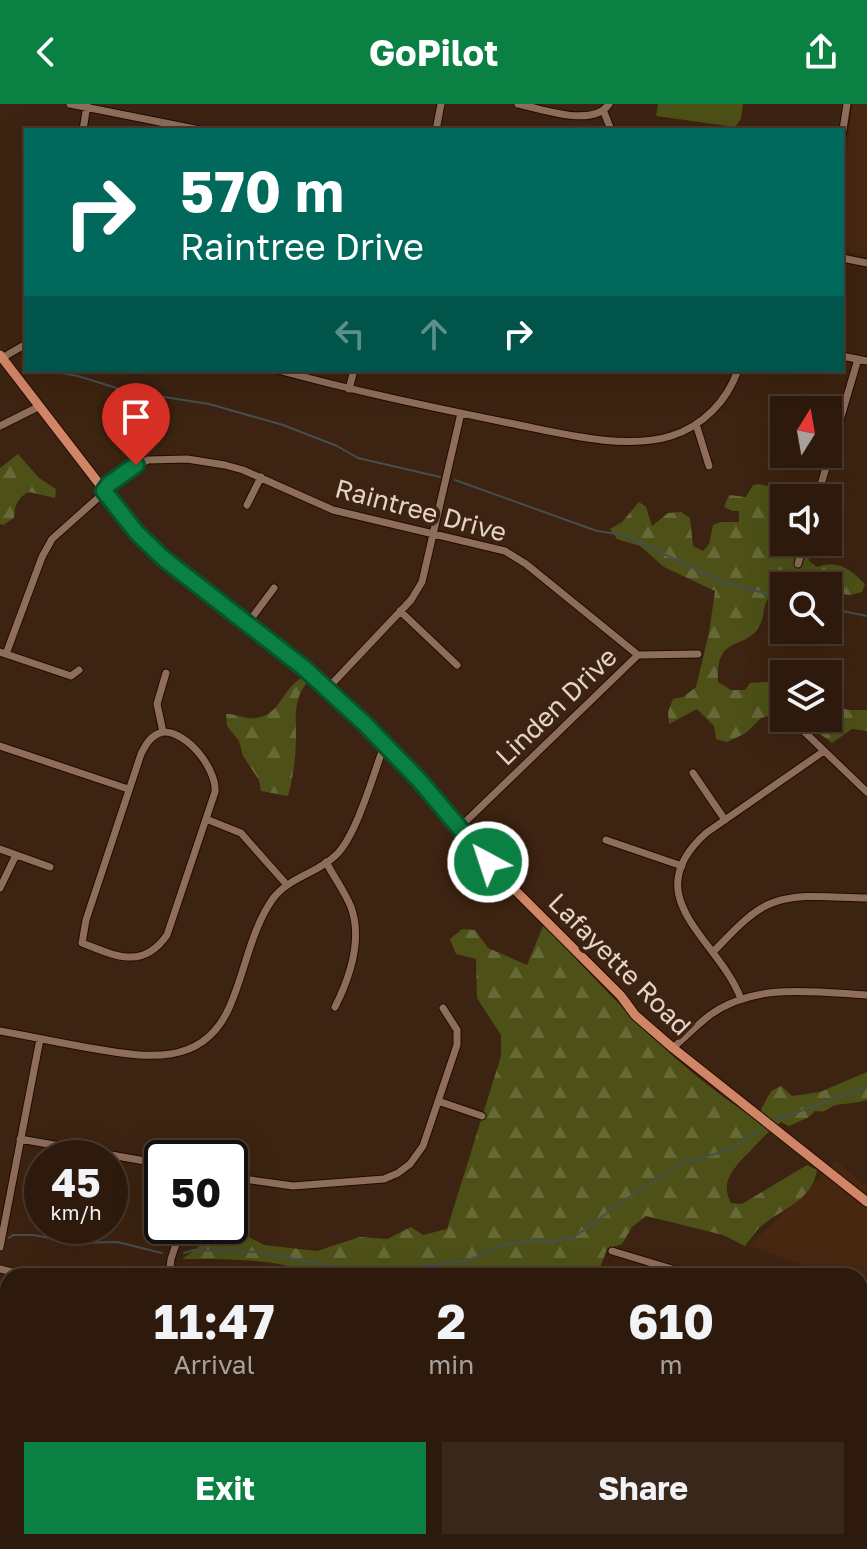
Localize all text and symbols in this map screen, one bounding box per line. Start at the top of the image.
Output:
icon: back [24,30,68,74]
icon: share [799,30,843,74]
text: GoPilot [369,31,498,74]
text: 570 m [180,157,344,224]
icon: right [48,160,152,264]
text: Raintree Drive [180,225,424,268]
icon: left [328,312,372,356]
icon: ahead [412,312,456,356]
icon: right [496,312,540,356]
pin [102,383,170,465]
icon: arrive [114,395,158,439]
north arrow [770,396,842,468]
map controls [770,396,842,732]
street label: Raintree Drive [332,472,510,548]
button: sound [770,484,842,556]
button: search [770,572,842,644]
street label: Linden Drive [489,641,623,771]
button: layers [770,660,842,732]
position arrow [446,820,530,904]
street label: Lafayette Road [543,887,697,1041]
speed limit sign: 50 [144,1140,248,1244]
text: 45 [51,1158,101,1206]
text: km/h [51,1200,101,1224]
text: 11:47 [154,1292,275,1350]
text: 2 [437,1292,466,1350]
text: 610 [628,1292,714,1350]
text: Arrival [173,1349,255,1380]
text: min [428,1349,474,1380]
text: m [660,1349,683,1380]
button: Exit [24,1442,426,1534]
button: Share [442,1442,844,1534]

